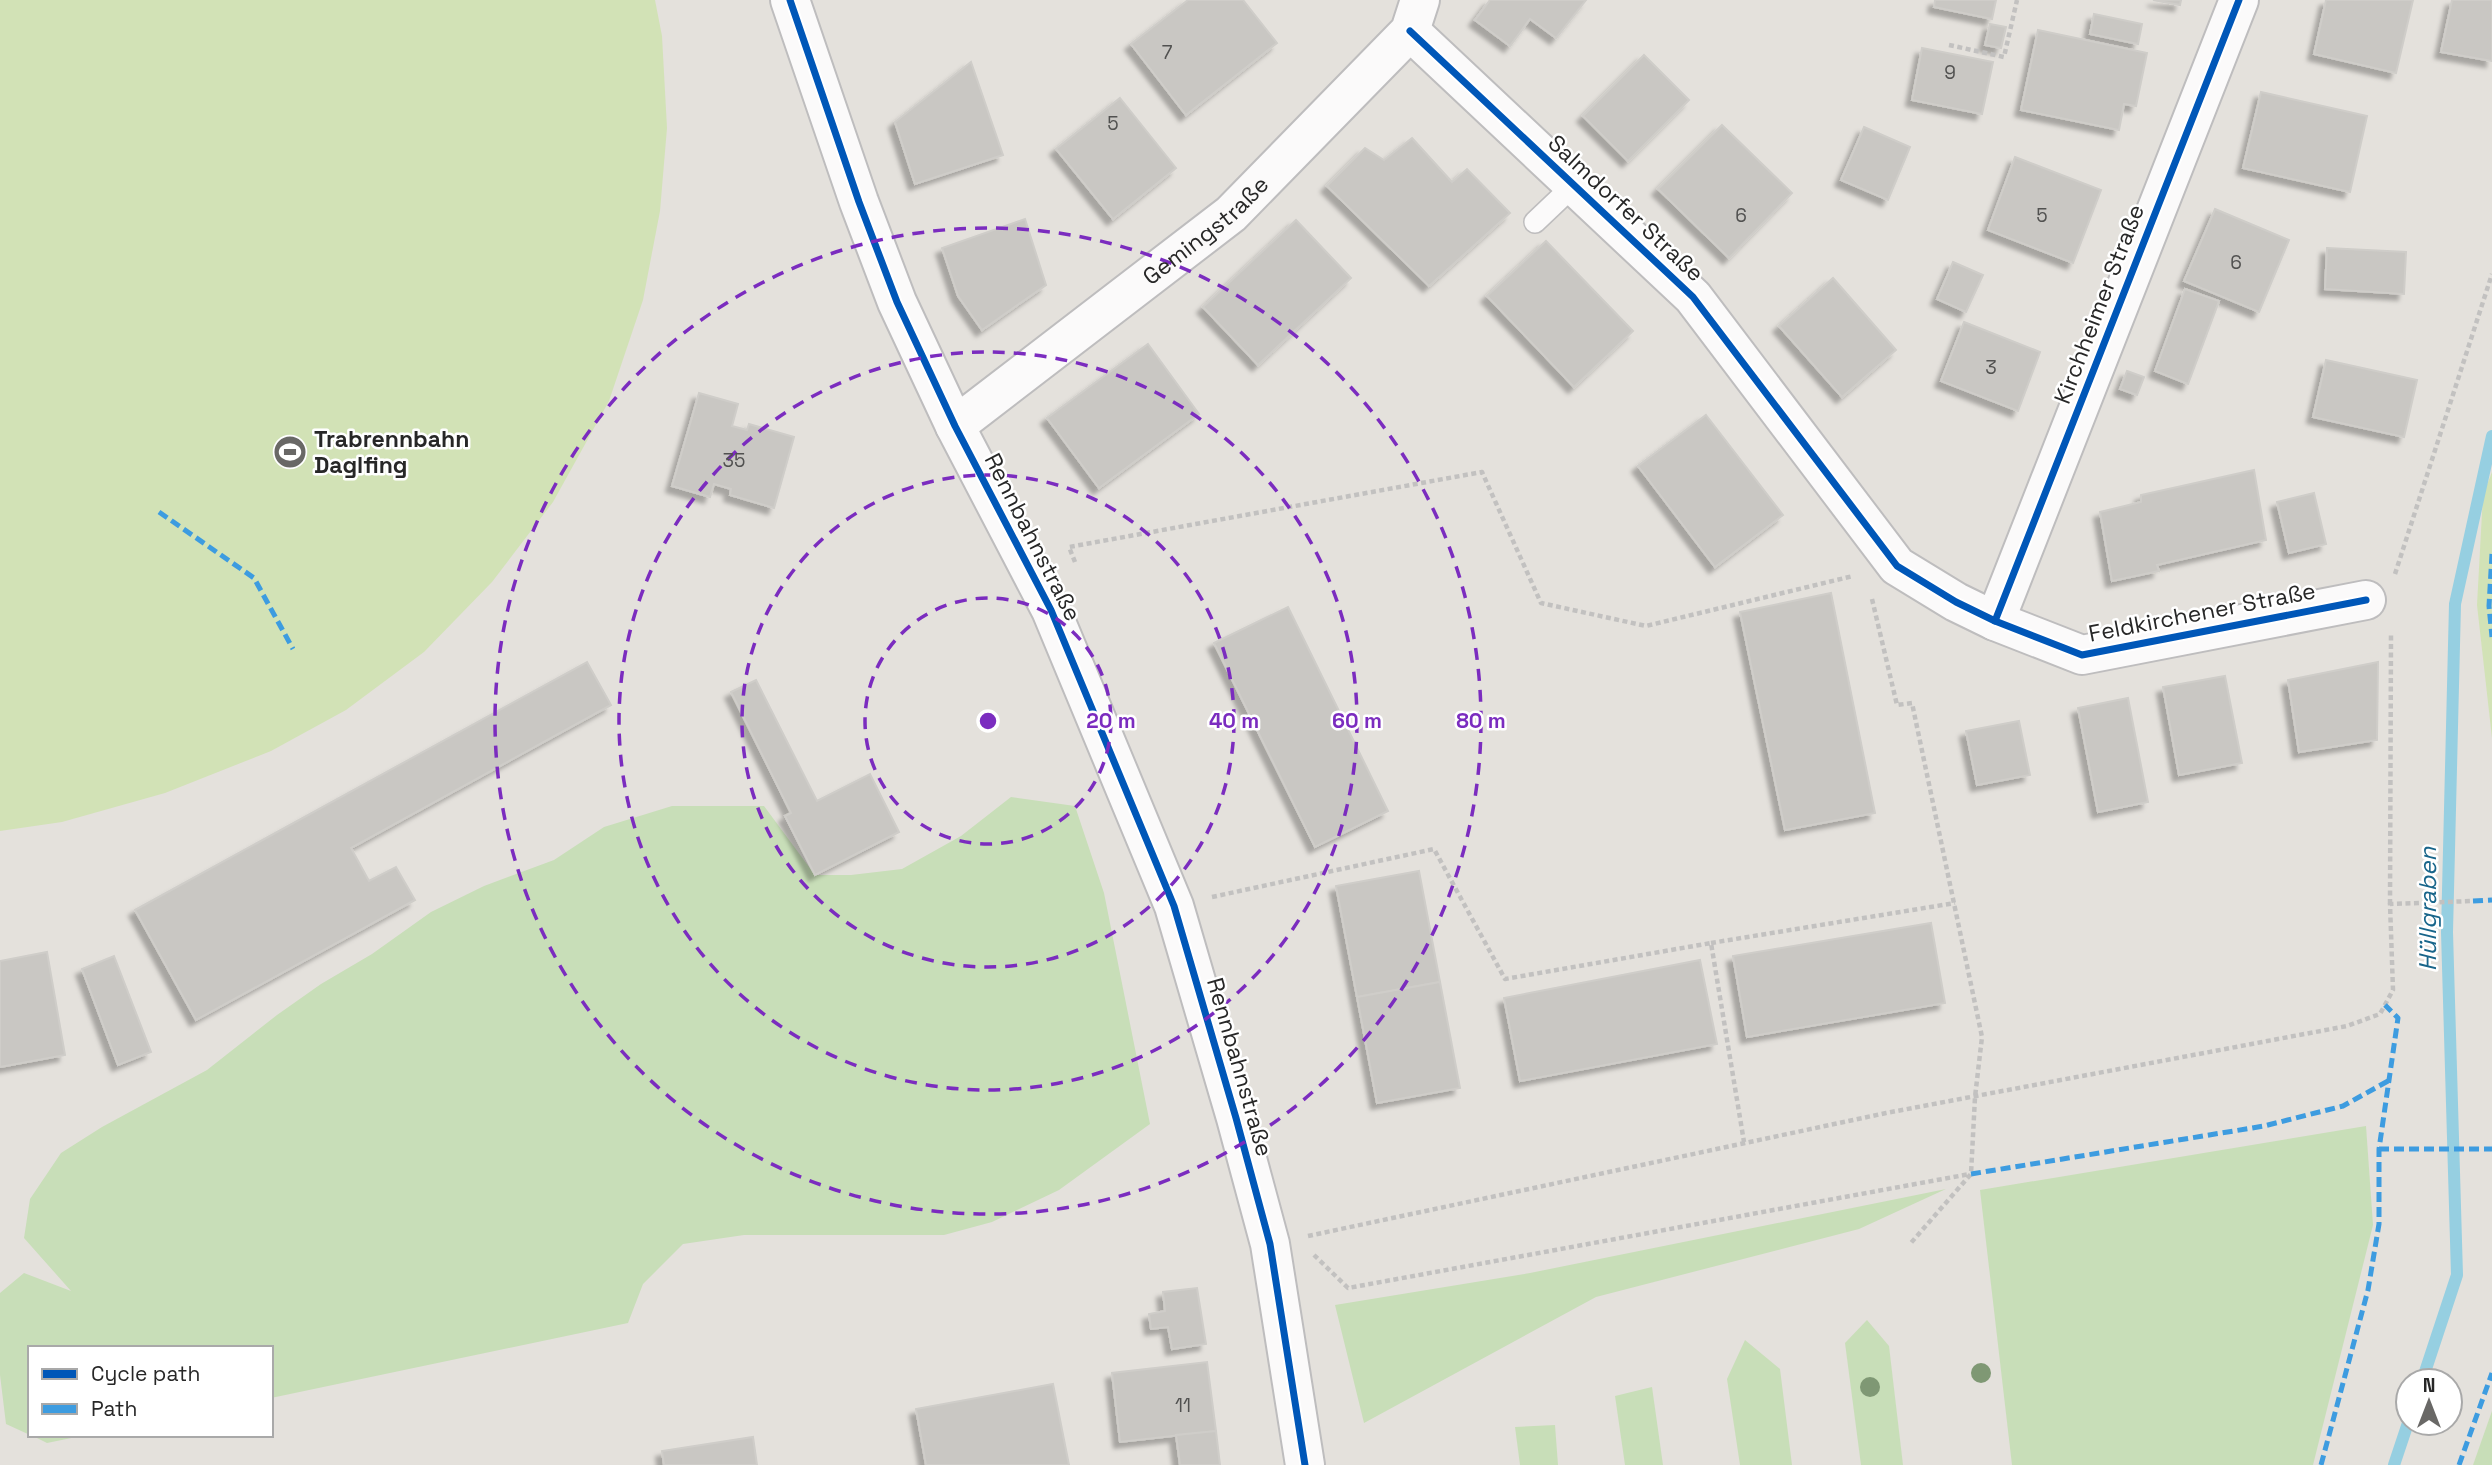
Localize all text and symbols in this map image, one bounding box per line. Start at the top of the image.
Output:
house number: 7 [1162,40,1173,65]
house number: 9 [1944,60,1956,85]
house number: 5 [1107,111,1119,136]
street label: Salmdorfer Straße [1542,128,1710,288]
street label: Gemingstraße [1137,170,1275,291]
street label: Kirchheimer Straße [2047,200,2151,408]
house number: 6 [1735,203,1747,228]
house number: 5 [2036,203,2048,228]
house number: 6 [2230,250,2242,275]
house number: 3 [1985,355,1997,380]
place label: Trabrennbahn Daglfing [314,424,469,480]
sports icon: Trabrennbahn Daglfing [271,433,309,471]
house number: 35 [723,448,745,473]
street label: Rennbahnstraße [978,448,1088,626]
street label: Feldkirchener Straße [2086,575,2318,649]
text: 20 m [1086,707,1136,734]
text: 40 m [1209,707,1259,734]
text: 60 m [1332,707,1382,734]
text: 80 m [1456,707,1506,734]
centre of rings [976,709,1000,733]
water label: Hüllgraben [2412,846,2443,971]
street label: Rennbahnstraße [1200,974,1280,1160]
legend [28,1346,273,1437]
text: Cycle path [91,1360,200,1387]
north arrow [2394,1367,2464,1437]
text: N [2423,1373,2435,1398]
house number: 11 [1175,1393,1191,1418]
text: Path [91,1395,137,1422]

